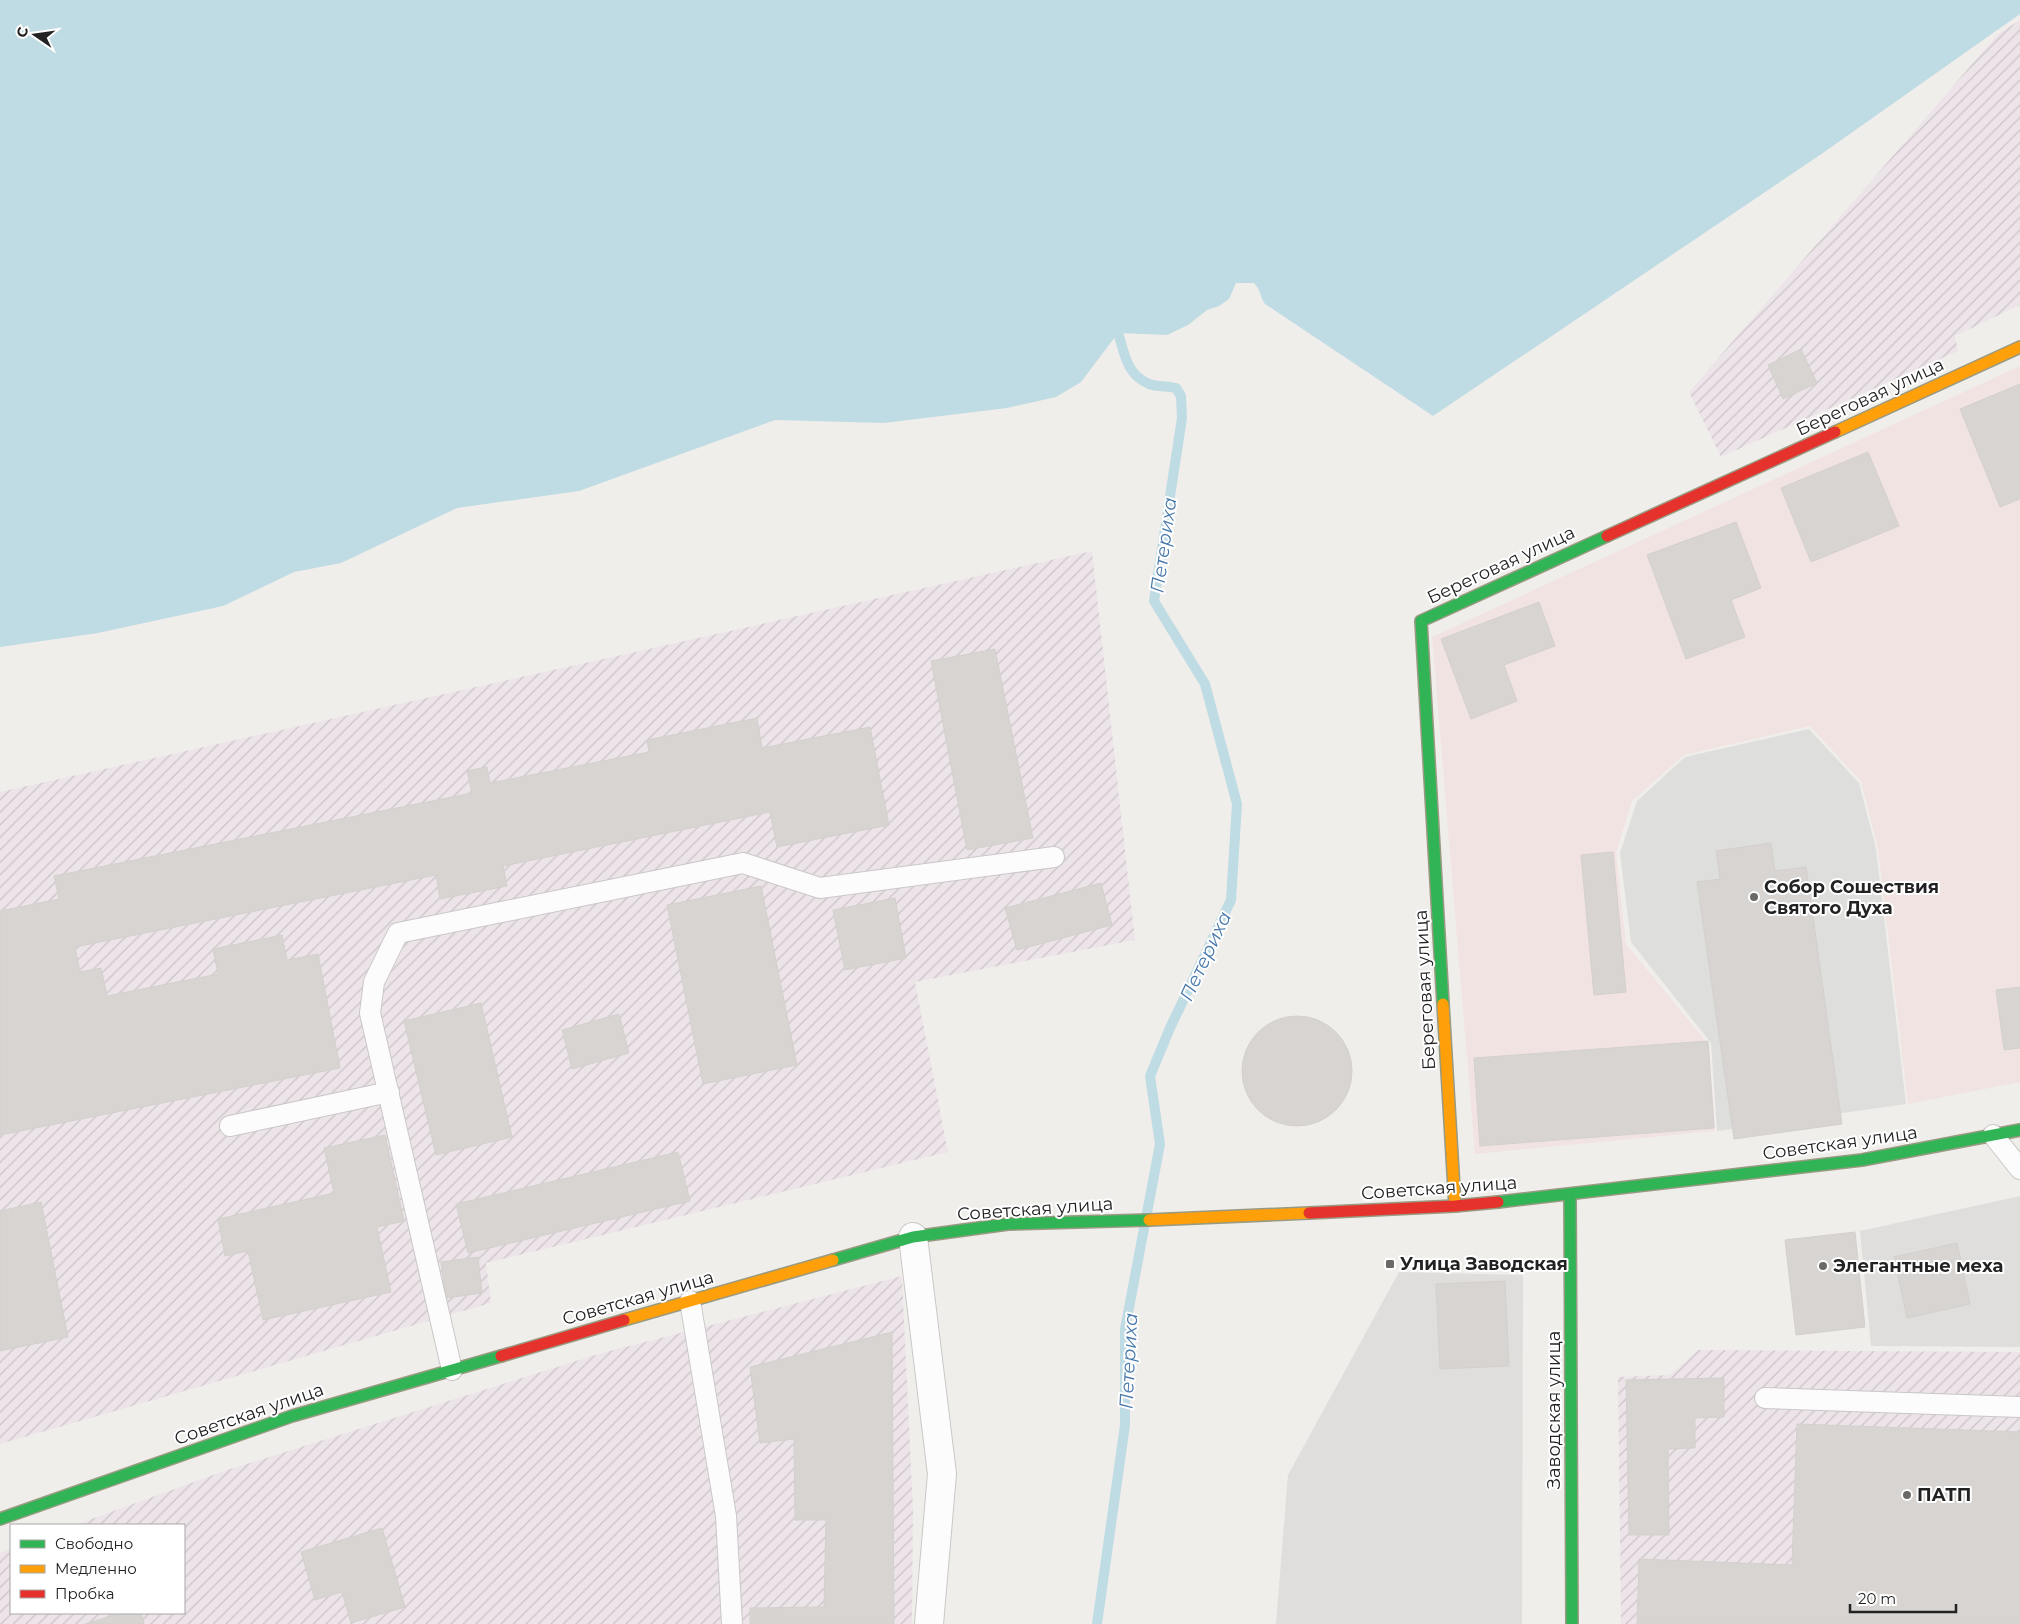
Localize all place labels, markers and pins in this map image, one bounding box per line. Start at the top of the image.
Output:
place label: Собор Сошествия Святого Духа [1764,876,1939,919]
marker: Собор Сошествия Святого Духа [1748,891,1760,903]
place label: Улица Заводская [1400,1253,1568,1275]
place label: Элегантные меха [1833,1255,2003,1277]
marker: Улица Заводская [1384,1258,1396,1270]
marker: Элегантные меха [1817,1260,1829,1272]
place label: ПАТП [1917,1484,1971,1506]
marker: ПАТП [1901,1489,1913,1501]

